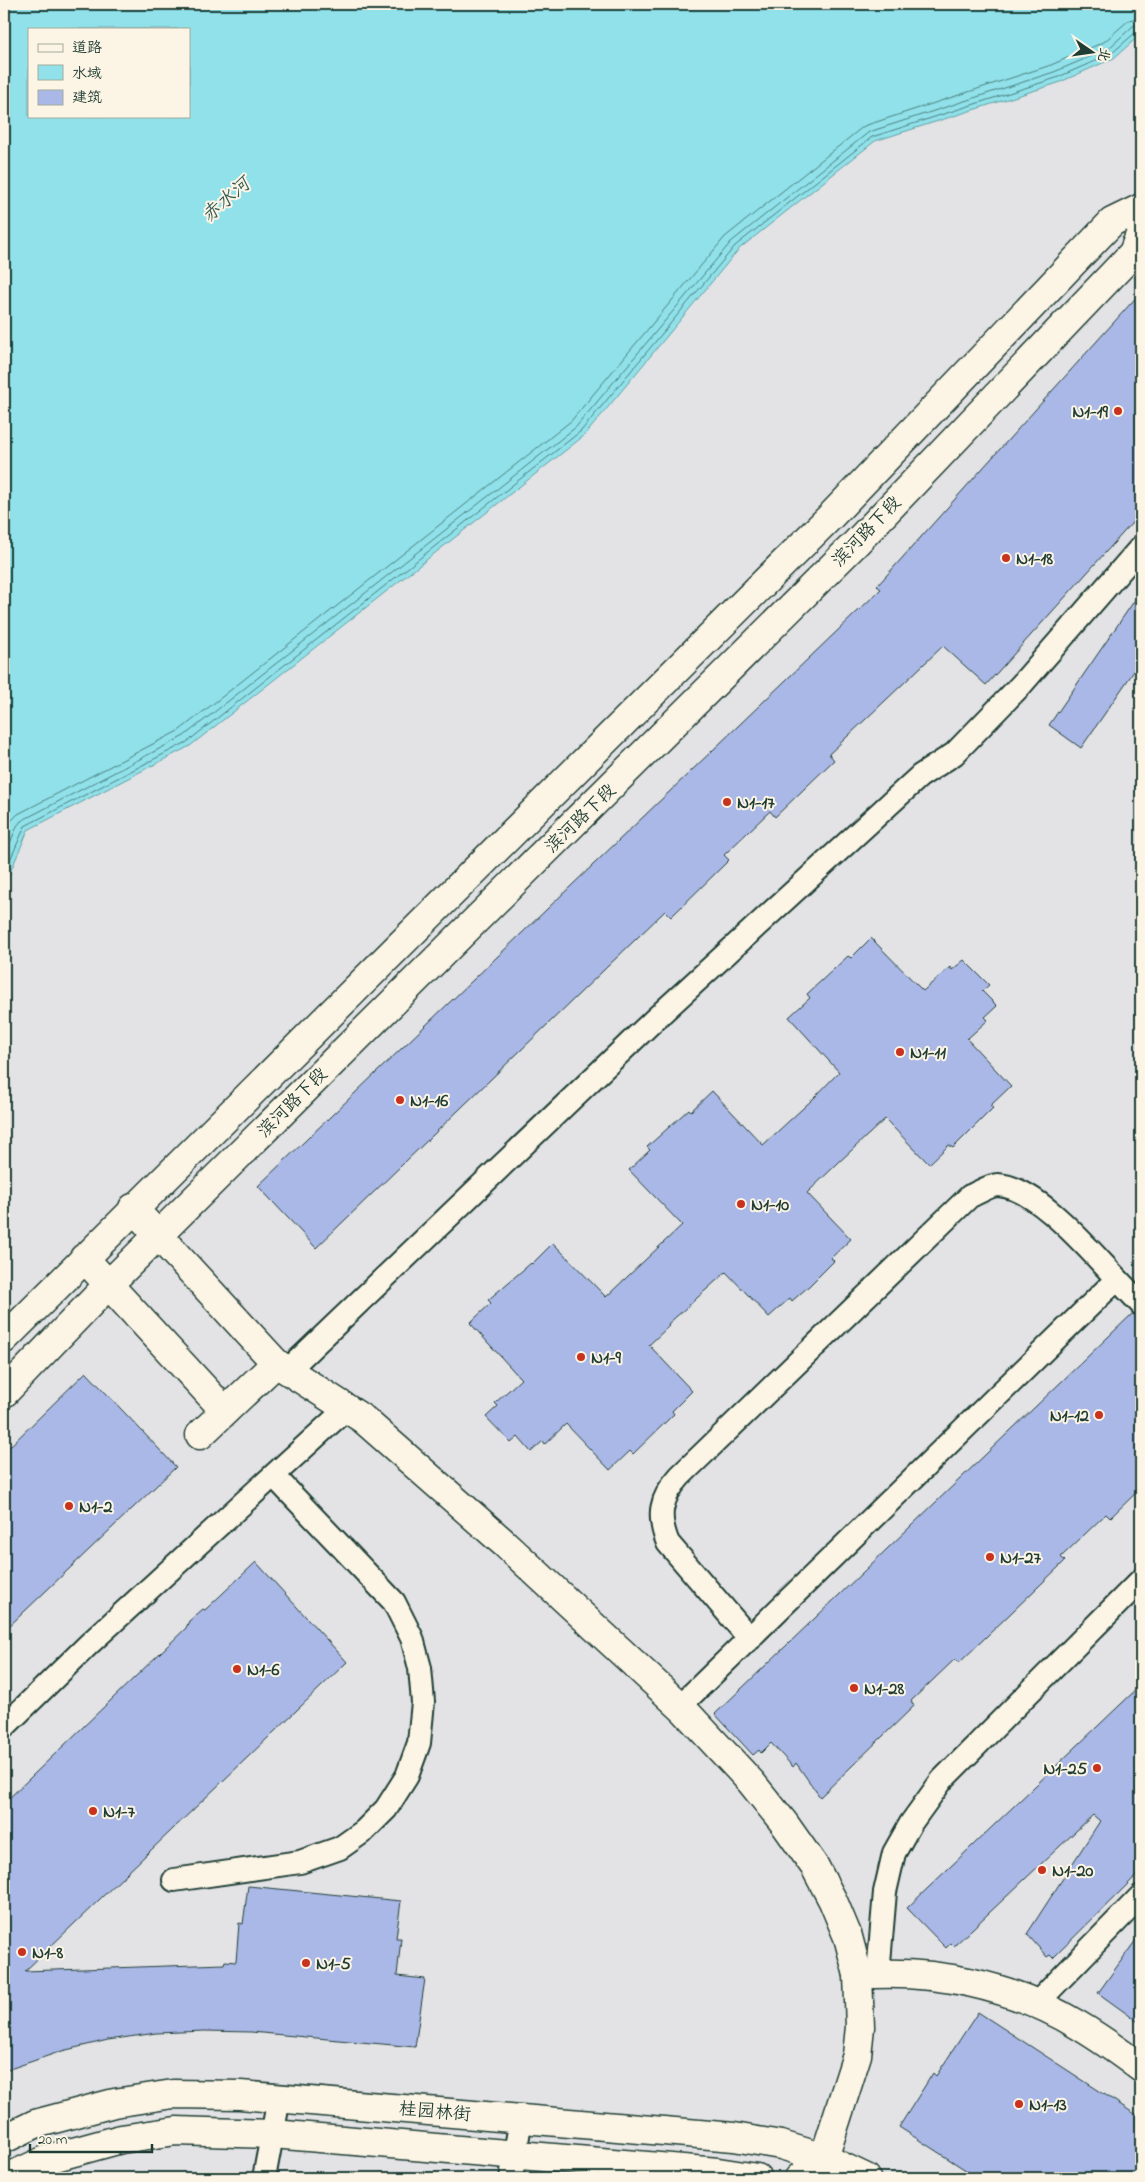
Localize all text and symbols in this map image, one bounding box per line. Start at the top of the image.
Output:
legend [28,28,190,118]
north arrow [1068,28,1118,78]
text: 道路 [72,37,102,59]
text: 北 [1091,45,1115,64]
text: 水域 [72,63,102,85]
text: 建筑 [72,87,102,109]
water label: 赤水河 [196,170,259,230]
place label: N1-19 [1072,400,1109,426]
marker: N1-19 [1112,405,1124,417]
street label: 滨河路下段 [827,491,908,574]
place label: N1-18 [1016,547,1053,573]
marker: N1-18 [1000,552,1012,564]
street label: 滨河路下段 [540,779,623,860]
place label: N1-17 [737,791,775,817]
marker: N1-17 [721,796,733,808]
place label: N1-11 [910,1041,946,1067]
marker: N1-11 [894,1046,906,1058]
street label: 滨河路下段 [252,1062,334,1144]
place label: N1-16 [410,1089,448,1115]
marker: N1-16 [394,1094,406,1106]
place label: N1-10 [751,1193,789,1219]
marker: N1-10 [735,1198,747,1210]
place label: N1-9 [591,1346,622,1372]
marker: N1-9 [575,1351,587,1363]
place label: N1-12 [1050,1404,1089,1430]
marker: N1-12 [1093,1409,1105,1421]
place label: N1-2 [79,1495,113,1521]
marker: N1-2 [63,1500,75,1512]
place label: N1-27 [1000,1546,1042,1572]
marker: N1-27 [984,1551,996,1563]
place label: N1-6 [247,1658,280,1684]
marker: N1-6 [231,1663,243,1675]
place label: N1-28 [864,1677,905,1703]
marker: N1-28 [848,1682,860,1694]
place label: N1-25 [1043,1757,1088,1783]
marker: N1-25 [1091,1762,1103,1774]
place label: N1-7 [103,1800,136,1826]
marker: N1-7 [87,1805,99,1817]
place label: N1-20 [1052,1859,1094,1885]
marker: N1-20 [1036,1864,1048,1876]
place label: N1-8 [32,1941,64,1967]
marker: N1-8 [16,1946,28,1958]
place label: N1-5 [316,1952,352,1978]
marker: N1-5 [300,1957,312,1969]
place label: N1-13 [1029,2093,1067,2119]
street label: 桂园林街 [398,2097,472,2129]
marker: N1-13 [1013,2098,1025,2110]
scale bar [30,2122,152,2154]
text: 20 m [38,2129,68,2151]

